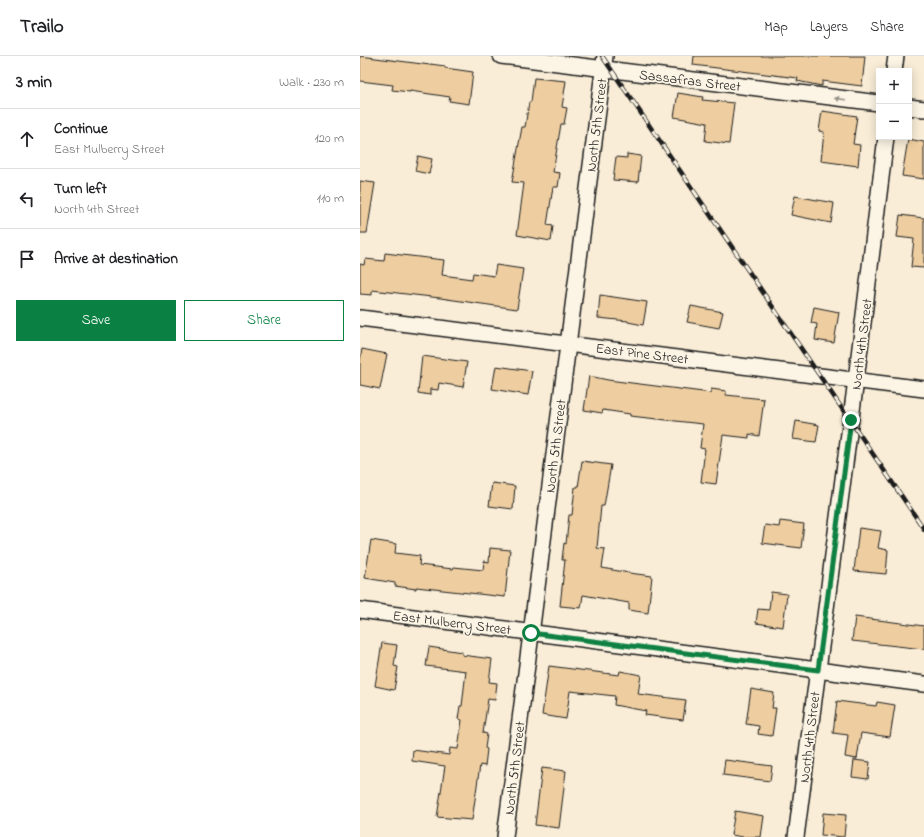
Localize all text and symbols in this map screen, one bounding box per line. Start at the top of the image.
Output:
text: Trailo [20,14,64,41]
text: Map [764,17,788,38]
text: Layers [810,17,848,38]
text: Share [870,17,904,38]
street label: Sassafras Street [638,65,742,98]
map controls [876,68,912,140]
button: + [876,68,912,104]
text: 3 min [16,70,52,95]
text: Walk · 230 m [279,73,344,92]
street label: North 5th Street [581,77,614,173]
one-way arrow [834,95,846,102]
button: − [876,104,912,140]
text: Continue [54,118,108,140]
icon: ahead [16,128,38,150]
text: 120 m [314,129,344,148]
text: East Mulberry Street [54,140,165,159]
text: Turn left [54,178,107,200]
icon: left [16,188,38,210]
text: 110 m [317,189,344,208]
text: North 4th Street [54,200,139,219]
icon: arrive [16,248,38,270]
text: Arrive at destination [54,248,178,270]
street label: North 4th Street [846,297,879,391]
button: Save [16,300,176,341]
button: Share [184,300,344,341]
street label: East Pine Street [594,338,690,371]
street label: North 5th Street [540,398,573,494]
route end [842,411,860,429]
street label: East Mulberry Street [391,606,512,642]
route start [522,624,540,642]
street label: North 4th Street [794,690,827,784]
street label: North 5th Street [499,720,532,816]

